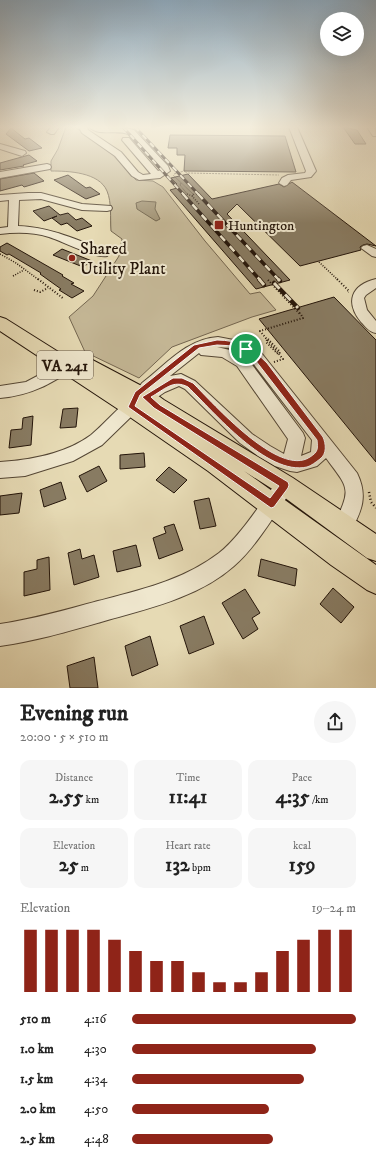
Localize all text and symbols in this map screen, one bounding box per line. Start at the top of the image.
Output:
map controls [320,12,364,56]
button: layers [320,12,364,56]
place label: Huntington [228,217,295,235]
marker: Huntington [213,219,225,231]
place label: Shared Utility Plant [80,238,166,280]
marker: Shared Utility Plant [67,253,77,263]
pin [229,332,263,366]
icon: arrive [235,338,257,360]
road number: VA 241 [37,351,93,379]
text: Evening run [20,700,128,727]
button: share [314,701,356,743]
text: 20:00 · 5 × 510 m [20,729,108,745]
text: Distance [55,771,93,785]
text: Time [176,771,200,785]
text: Pace [292,771,312,785]
text: 2.55 [49,785,83,810]
text: 11:41 [169,785,207,810]
text: 4:35 [275,785,310,810]
text: km [83,793,99,807]
text: /km [310,793,329,807]
text: Elevation [53,839,95,853]
text: Heart rate [165,839,211,853]
text: kcal [293,839,311,853]
text: 25 [59,853,79,878]
text: 132 [165,853,190,878]
text: 159 [288,853,316,878]
text: m [79,861,89,875]
text: bpm [190,861,211,875]
text: Elevation [20,900,70,916]
text: 19–24 m [312,900,356,916]
text: 510 m [20,1011,51,1027]
text: 4:16 [84,1011,106,1027]
text: 1.0 km [20,1041,54,1057]
text: 4:30 [84,1041,107,1057]
text: 1.5 km [20,1071,53,1087]
text: 4:34 [84,1071,107,1087]
text: 2.0 km [20,1101,56,1117]
text: 4:50 [84,1101,108,1117]
text: 2.5 km [20,1131,55,1147]
text: 4:48 [84,1131,109,1147]

